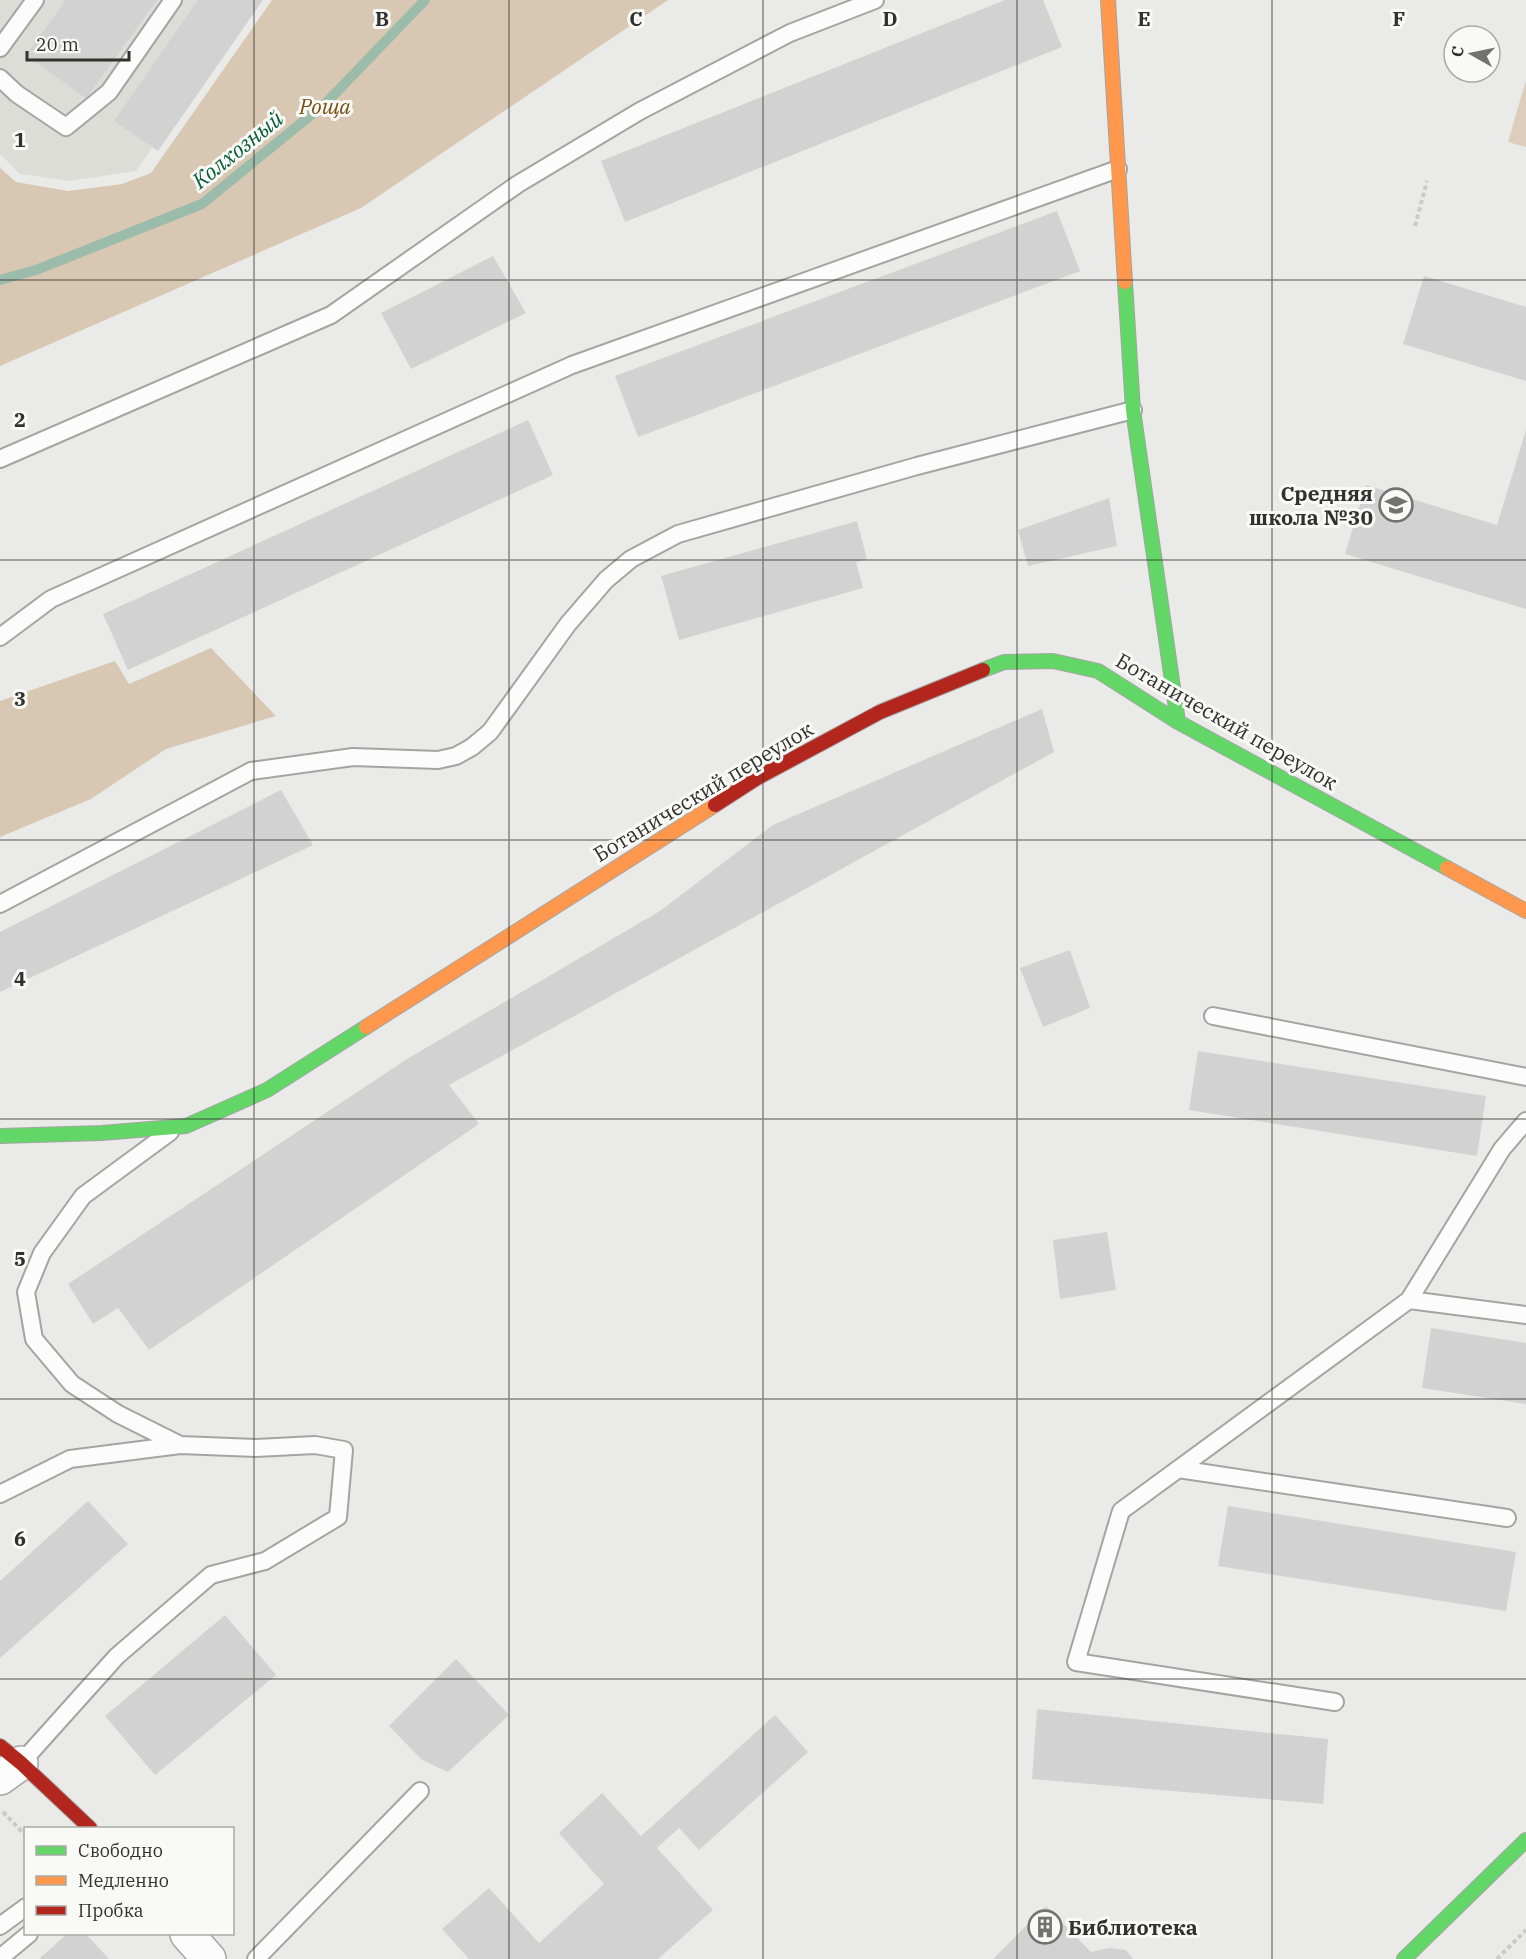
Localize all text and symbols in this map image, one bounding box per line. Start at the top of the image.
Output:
text: B [375,5,389,32]
text: C [629,5,643,32]
text: D [882,5,898,32]
text: E [1137,5,1151,32]
text: F [1393,5,1405,32]
scale bar [27,24,129,62]
north arrow [1442,24,1502,84]
text: 20 m [36,33,79,56]
text: С [1446,45,1468,58]
park label: Роща [298,92,351,120]
water label: Колхозный [185,103,289,195]
text: 1 [14,126,26,153]
text: 2 [14,406,26,433]
place label: Средняя школа №30 [1249,479,1373,531]
school or university icon: Средняя школа №30 [1378,487,1414,523]
street label: Ботанический переулок [1111,646,1343,796]
text: 3 [14,685,26,712]
street label: Ботанический переулок [588,714,818,868]
text: 4 [14,965,26,992]
text: 5 [14,1245,26,1272]
text: 6 [14,1525,26,1552]
legend [24,1827,234,1935]
text: Свободно [78,1839,163,1862]
text: Медленно [78,1869,169,1892]
text: Пробка [78,1899,144,1922]
building icon: Библиотека [1027,1909,1063,1945]
place label: Библиотека [1068,1913,1198,1941]

